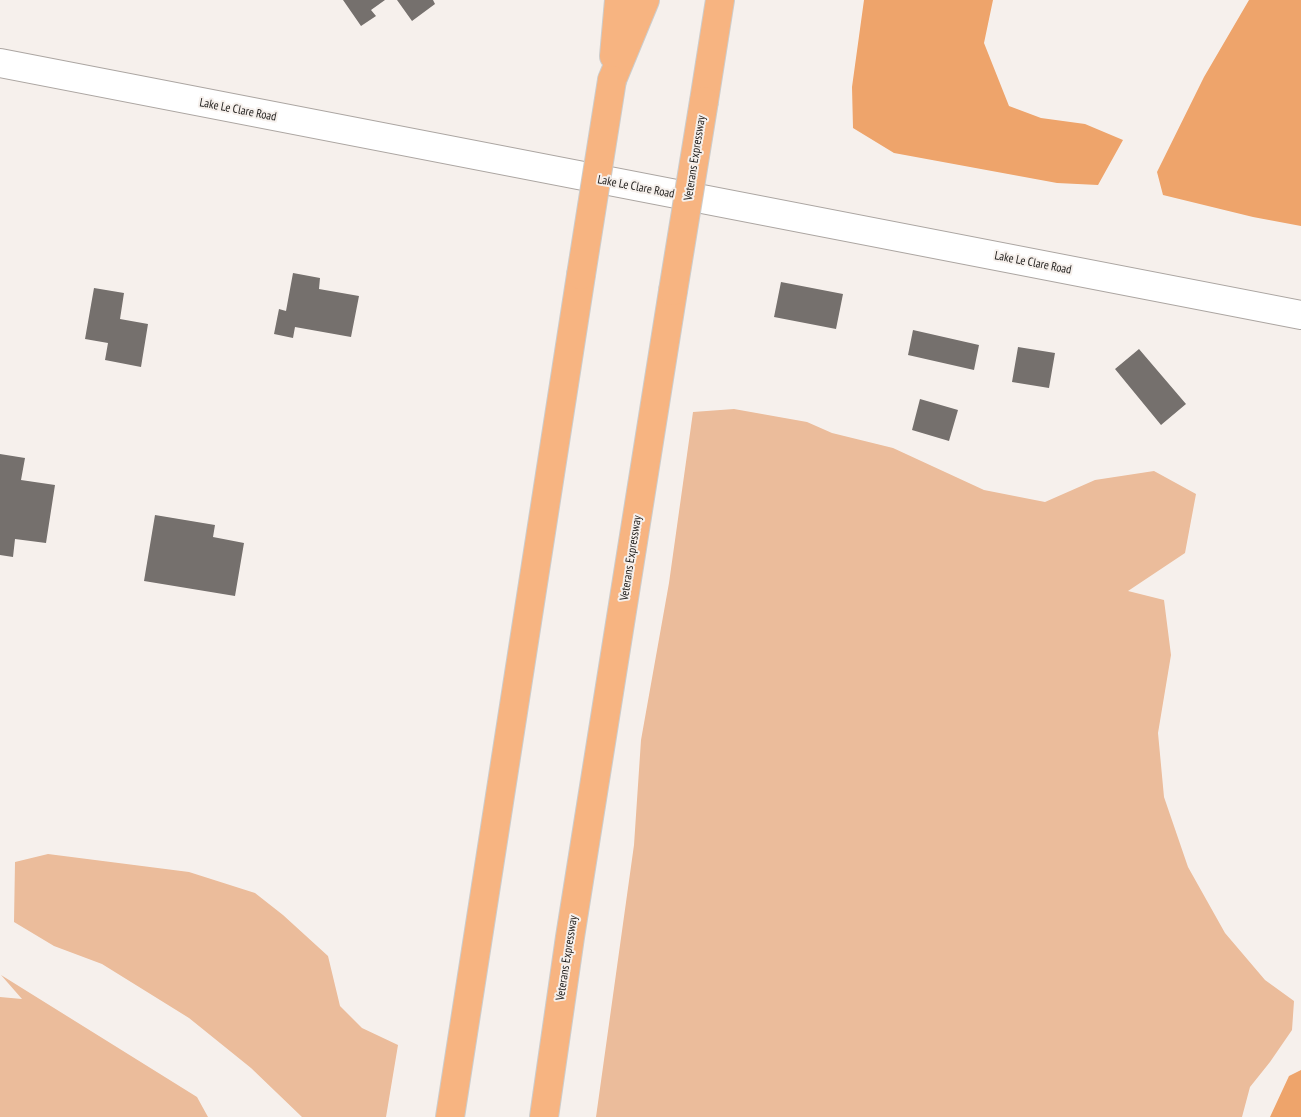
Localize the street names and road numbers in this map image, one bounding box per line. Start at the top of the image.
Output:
street label: Lake Le Clare Road [198,95,278,125]
street label: Veterans Expressway [681,114,709,202]
street label: Lake Le Clare Road [596,172,676,202]
street label: Lake Le Clare Road [993,248,1073,278]
street label: Veterans Expressway [617,514,645,602]
street label: Veterans Expressway [553,914,581,1002]

